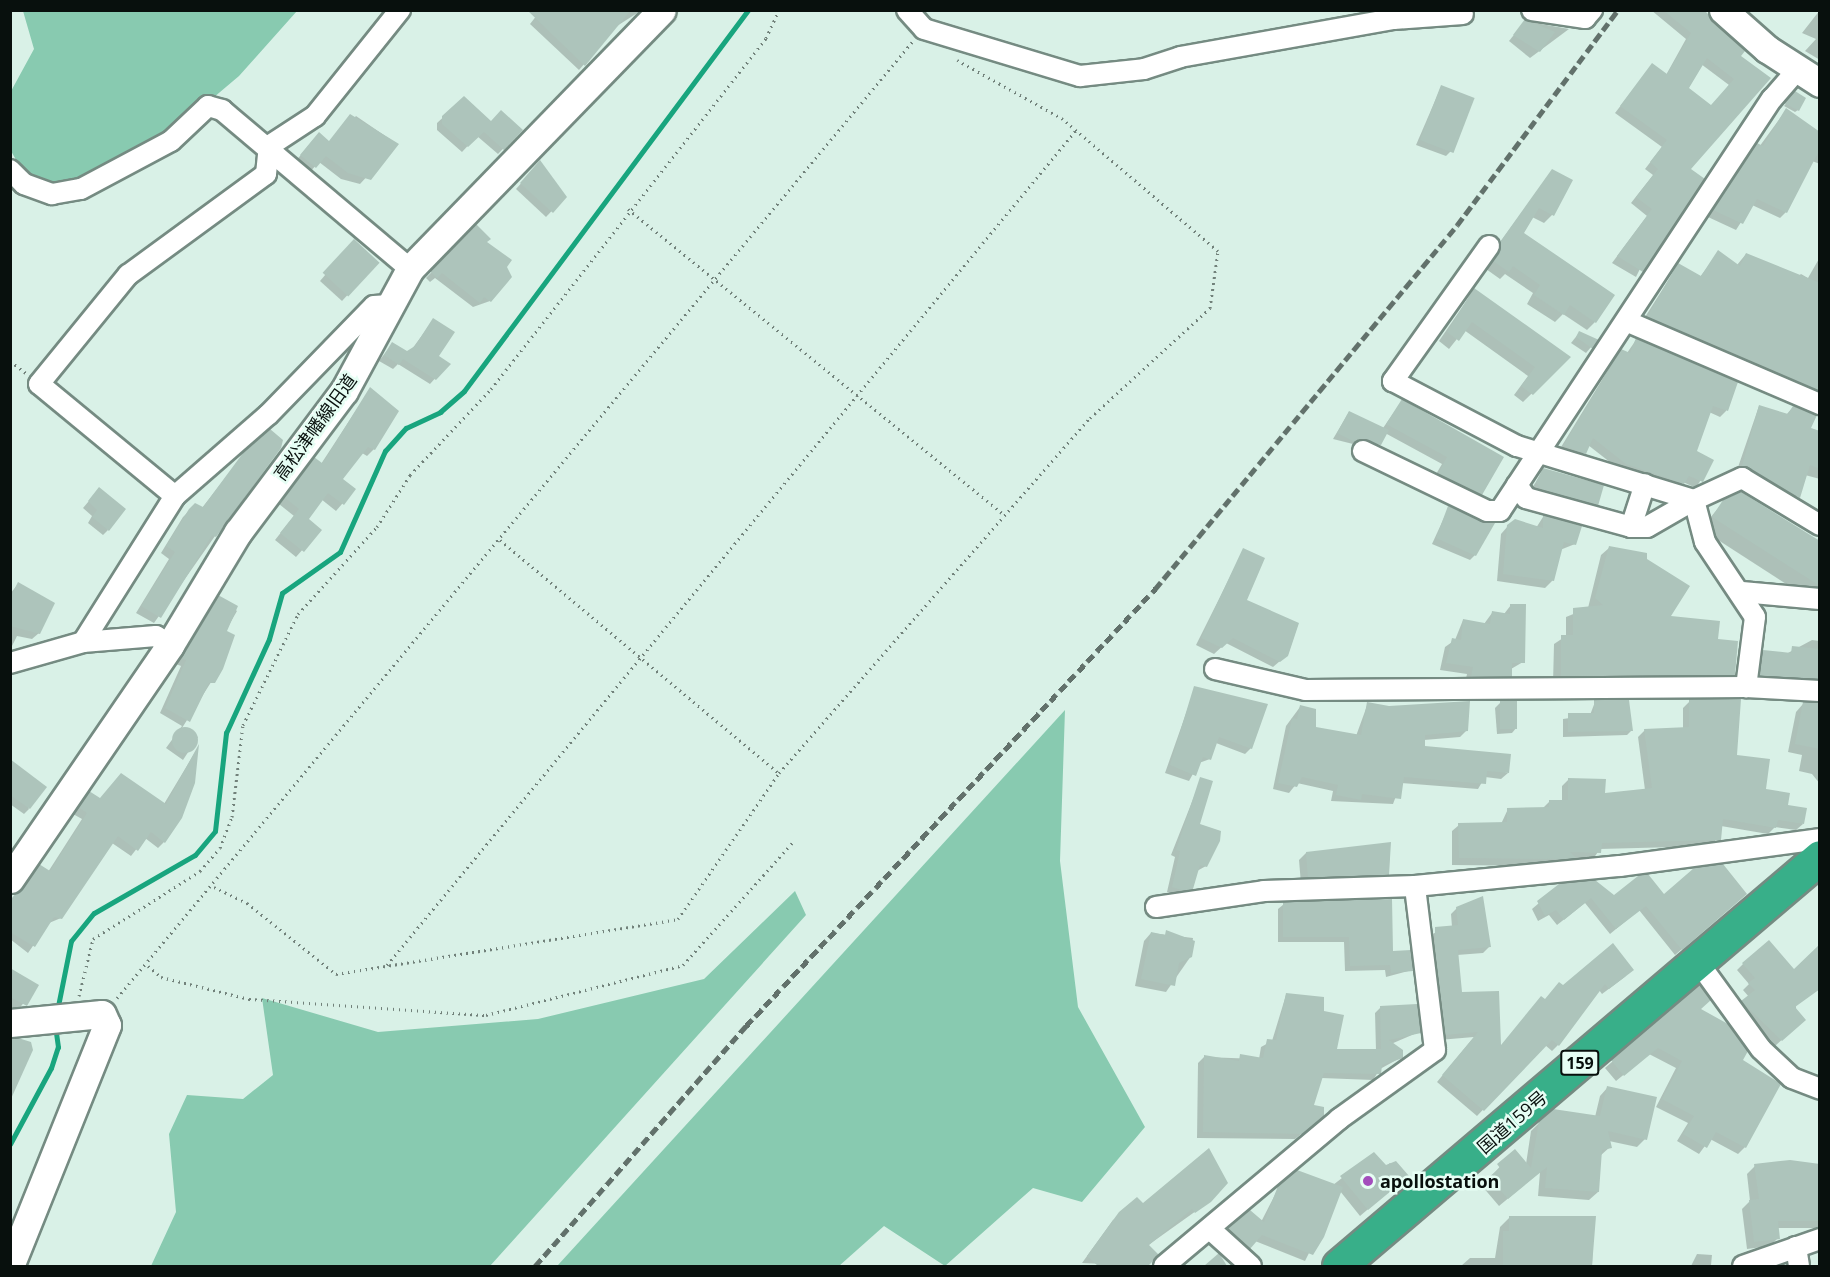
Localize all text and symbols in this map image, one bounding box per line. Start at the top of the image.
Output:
street label: 高松津幡線旧道 [269,370,361,484]
road number: 159 [1559,1050,1601,1076]
street label: 国道159号 [1473,1086,1551,1158]
place label: apollostation [1380,1170,1499,1192]
marker: apollostation [1361,1174,1375,1188]

